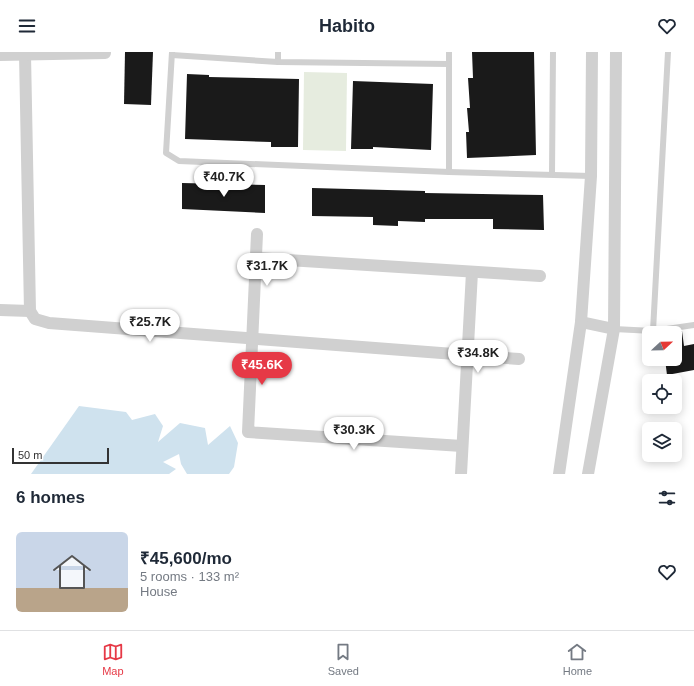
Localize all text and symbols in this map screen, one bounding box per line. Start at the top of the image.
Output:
icon: menu [16,15,38,37]
icon: heart [656,15,678,37]
text: Habito [319,16,375,36]
pin: ₹40.7K [191,164,257,198]
text: ₹40.7K [203,169,245,184]
pin: ₹31.7K [234,253,300,287]
text: ₹31.7K [246,258,288,273]
pin: ₹25.7K [117,309,183,343]
text: ₹25.7K [129,314,171,329]
north arrow [642,326,682,366]
map controls [642,326,682,462]
pin: ₹34.8K [445,340,511,374]
text: ₹34.8K [457,345,499,360]
pin: ₹45.6K [229,352,295,386]
text: ₹45.6K [241,357,283,372]
button: locate [642,374,682,414]
pin: ₹30.3K [321,417,387,451]
text: ₹30.3K [333,422,375,437]
button: layers [642,422,682,462]
scale bar [12,446,109,465]
text: 50 m [18,449,42,461]
icon: filters [656,487,678,509]
text: 6 homes [16,488,85,507]
icon: home [48,548,96,596]
text: ₹45,600/mo [140,549,232,568]
icon: heart [656,561,678,583]
text: 5 rooms · 133 m² [140,569,239,584]
text: House [140,584,178,599]
tab: Map [102,641,124,677]
tab: Saved [328,641,359,677]
tab: Home [563,641,592,677]

